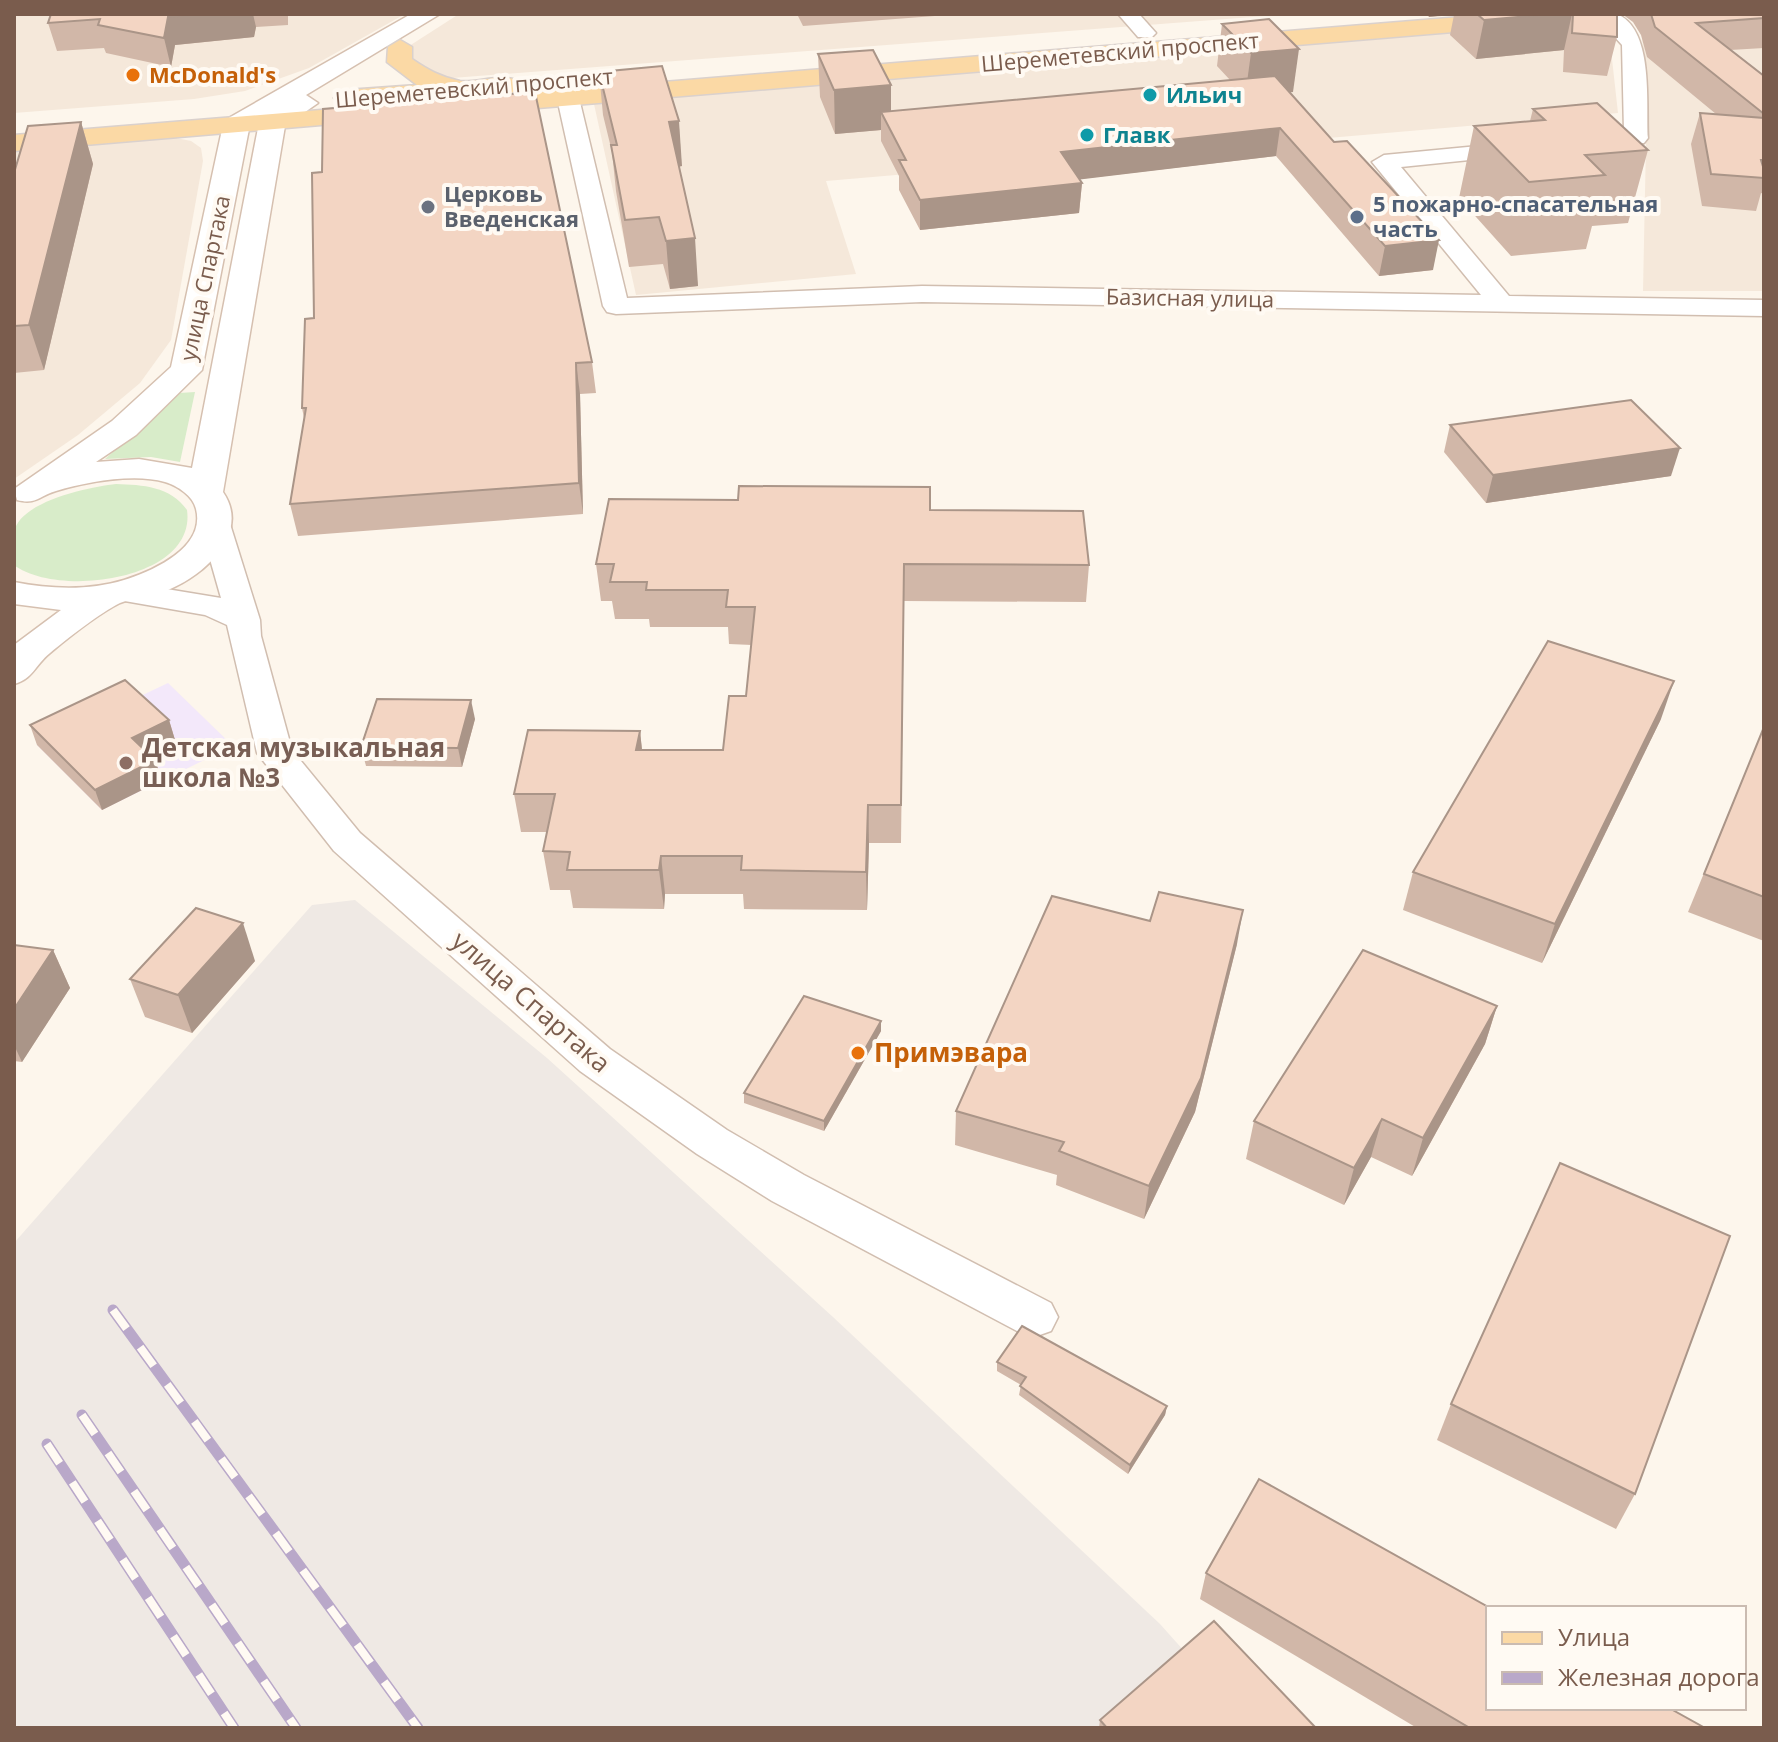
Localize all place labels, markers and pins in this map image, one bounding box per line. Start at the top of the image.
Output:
place label: McDonald's [149,59,276,89]
marker: McDonald's [124,66,142,84]
place label: Ильич [1166,79,1242,109]
marker: Ильич [1141,86,1159,104]
place label: Главк [1103,119,1171,149]
marker: Главк [1078,126,1096,144]
place label: Церковь Введенская [444,178,579,233]
place label: 5 пожарно-спасательная часть [1373,188,1658,243]
marker: Церковь Введенская [419,198,437,216]
marker: 5 пожарно-спасательная часть [1348,208,1366,226]
place label: Детская музыкальная школа №3 [142,729,445,795]
marker: Детская музыкальная школа №3 [117,754,135,772]
place label: Примэвара [874,1034,1028,1070]
marker: Примэвара [849,1044,867,1062]

